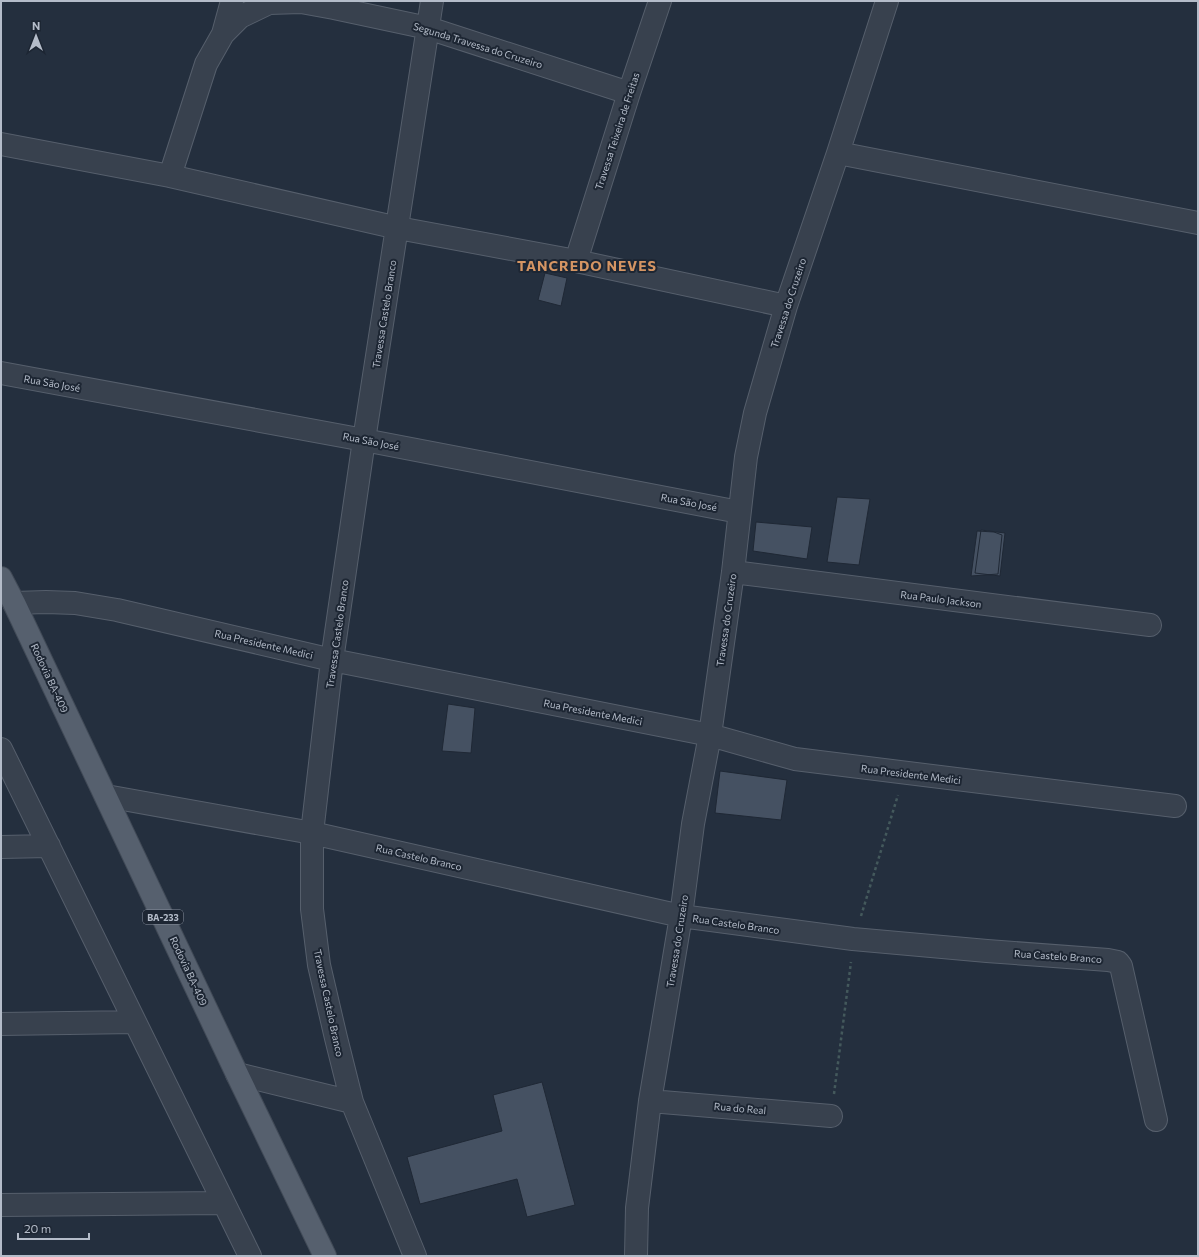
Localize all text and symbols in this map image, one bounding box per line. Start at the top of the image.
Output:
north arrow [16,16,56,56]
text: N [32,19,40,32]
street label: Segunda Travessa do Cruzeiro [412,20,544,70]
street label: Travessa Teixeira de Freitas [592,70,642,191]
district label: TANCREDO NEVES [517,257,657,274]
street label: Travessa do Cruzeiro [768,257,808,349]
street label: Travessa Castelo Branco [369,259,399,369]
street label: Rua São José [23,372,81,394]
street label: Rua São José [342,430,400,452]
street label: Rua São José [660,491,718,513]
street label: Travessa do Cruzeiro [714,573,738,667]
street label: Travessa Castelo Branco [323,579,351,689]
street label: Rua Paulo Jackson [900,588,982,610]
street label: Rua Presidente Medici [214,627,314,661]
street label: Rodovia BA-409 [29,642,71,714]
street label: Rua Presidente Medici [542,697,644,727]
street label: Rua Presidente Medici [860,762,962,786]
street label: Rua Castelo Branco [375,841,463,873]
street label: Travessa do Cruzeiro [664,894,690,988]
road number: BA-233 [143,910,183,924]
street label: Rua Castelo Branco [692,912,780,936]
street label: Rodovia BA-409 [168,935,210,1007]
street label: Rua Castelo Branco [1014,947,1102,965]
street label: Travessa Castelo Branco [312,948,346,1058]
street label: Rua do Real [713,1100,767,1116]
scale bar [18,1215,89,1241]
text: 20 m [24,1221,51,1235]

